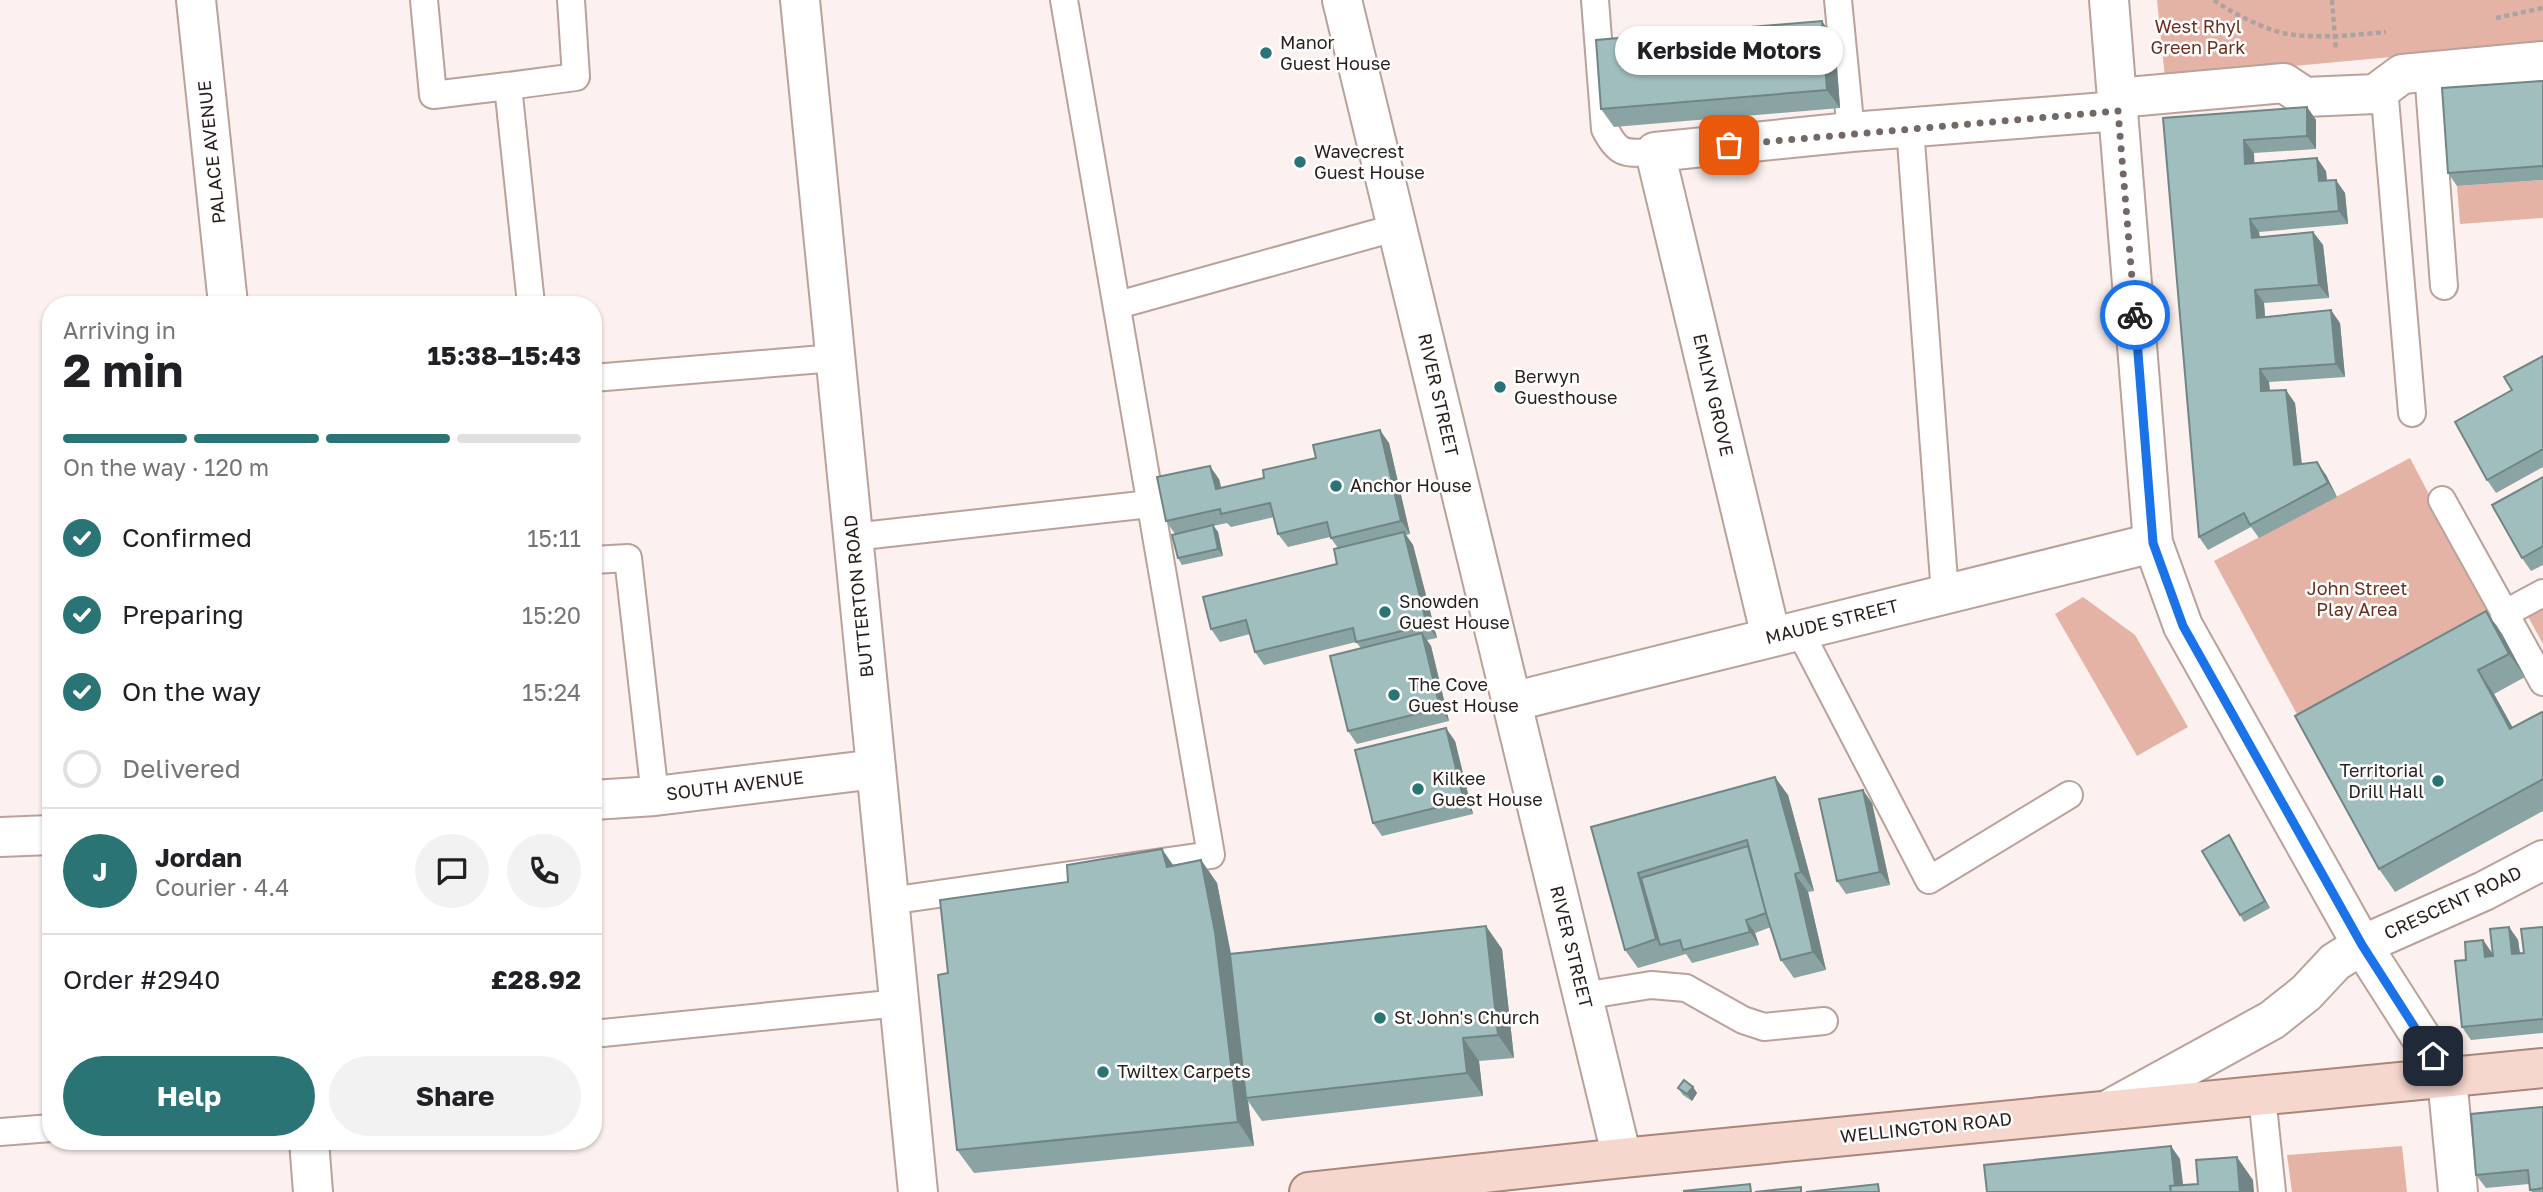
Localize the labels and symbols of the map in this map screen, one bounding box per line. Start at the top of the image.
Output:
park label: West Rhyl Green Park [2151,15,2245,58]
callout: Kerbside Motors [1615,26,1843,75]
place label: Manor Guest House [1280,31,1391,74]
marker: Manor Guest House [1258,45,1274,61]
street label: PALACE AVENUE [193,79,229,225]
pin [1699,115,1759,175]
place label: Wavecrest Guest House [1314,140,1425,183]
marker: Wavecrest Guest House [1292,154,1308,170]
courier [2100,280,2170,350]
street label: RIVER STREET [1414,331,1464,458]
street label: EMLYN GROVE [1689,331,1739,458]
place label: Berwyn Guesthouse [1514,365,1618,408]
marker: Berwyn Guesthouse [1492,379,1508,395]
place label: Anchor House [1350,474,1472,496]
marker: Anchor House [1328,478,1344,494]
street label: BUTTERTON ROAD [839,514,877,679]
park label: John Street Play Area [2307,577,2407,620]
place label: Snowden Guest House [1399,590,1510,633]
street label: MAUDE STREET [1763,594,1901,648]
marker: Snowden Guest House [1377,604,1393,620]
place label: The Cove Guest House [1408,673,1519,716]
marker: The Cove Guest House [1386,687,1402,703]
place label: Territorial Drill Hall [2339,759,2424,802]
street label: SOUTH AVENUE [665,766,805,804]
place label: Kilkee Guest House [1432,767,1543,810]
marker: Territorial Drill Hall [2430,773,2446,789]
marker: Kilkee Guest House [1410,781,1426,797]
street label: CRESCENT ROAD [2380,861,2525,944]
street label: RIVER STREET [1546,883,1598,1010]
place label: St John's Church [1394,1006,1540,1028]
marker: St John's Church [1372,1010,1388,1026]
pin [2403,1026,2463,1086]
place label: Twiltex Carpets [1117,1060,1251,1082]
marker: Twiltex Carpets [1095,1064,1111,1080]
street label: WELLINGTON ROAD [1839,1107,2013,1147]

